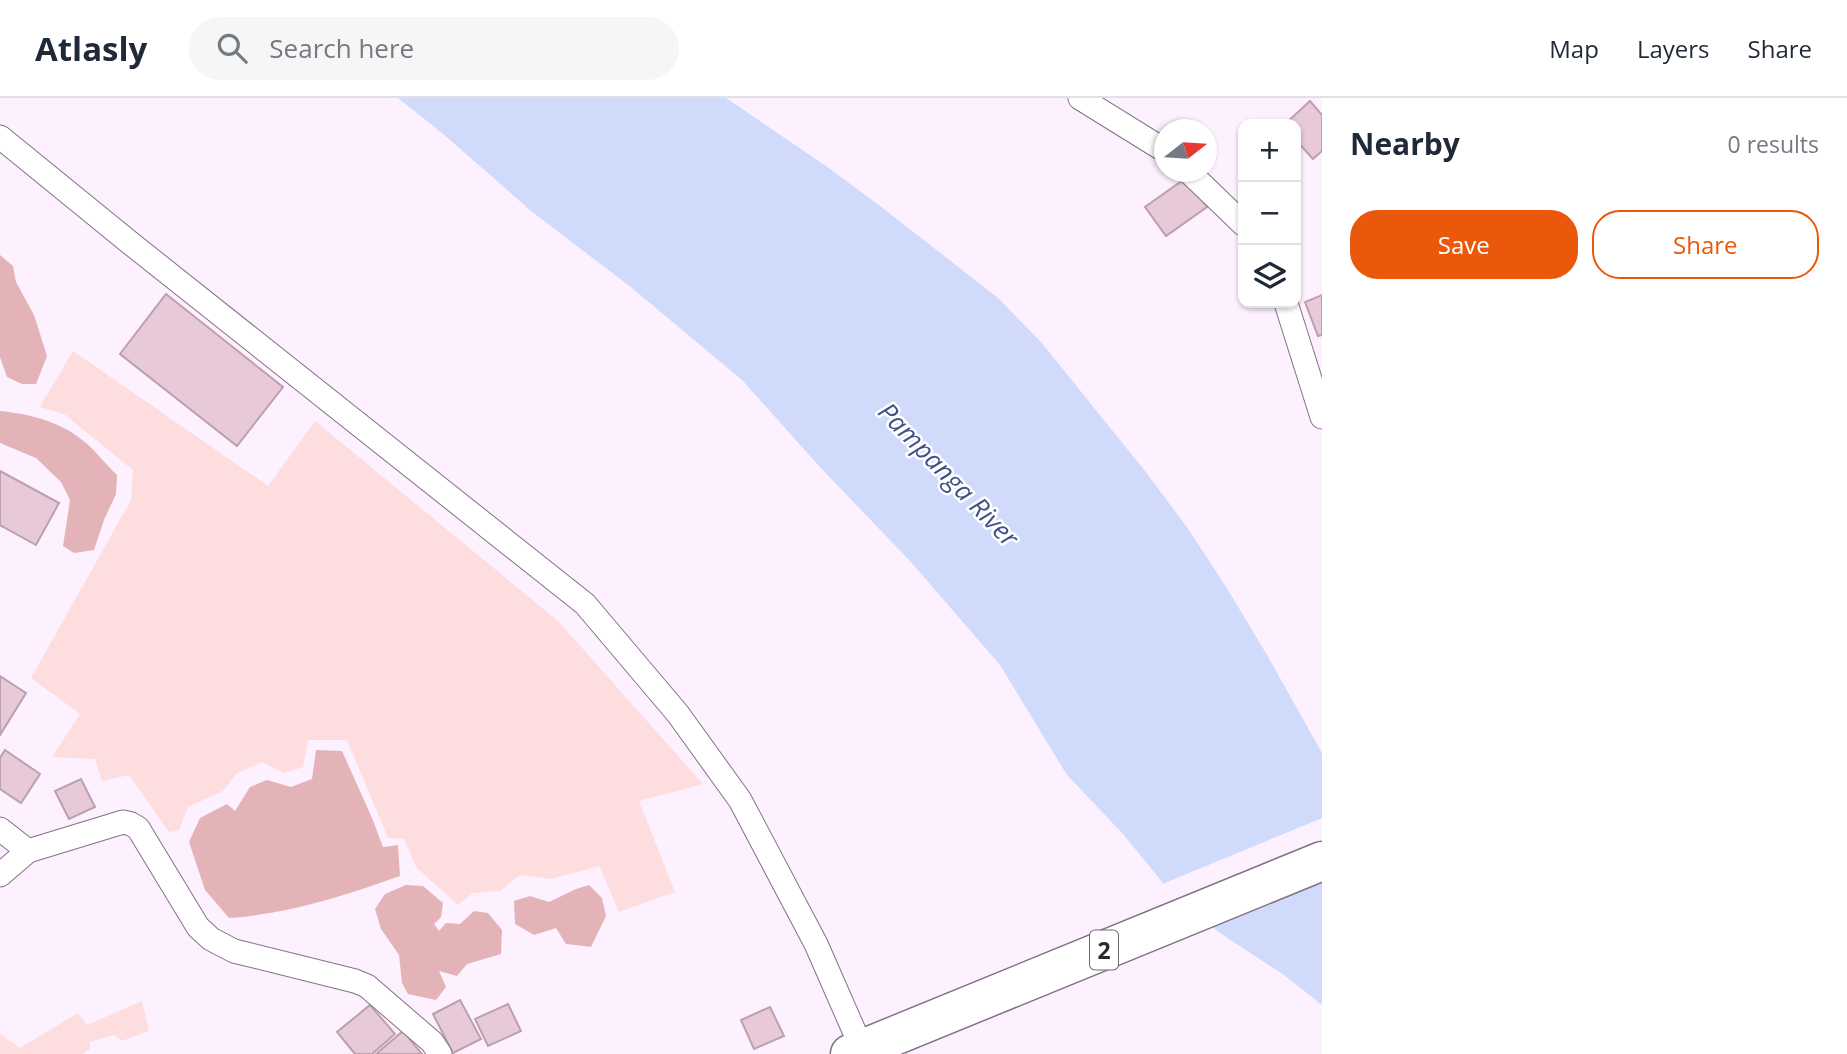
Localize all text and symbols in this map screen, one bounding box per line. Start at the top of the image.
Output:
search box [189,17,679,80]
text: Atlasly [35,26,147,71]
icon: search [213,29,251,67]
text: Search here [269,30,414,66]
text: Map [1549,32,1599,65]
text: Layers [1637,32,1710,65]
text: Share [1748,32,1812,65]
north arrow [1154,119,1217,182]
map controls [1238,119,1301,308]
button: + [1238,119,1301,182]
text: Nearby [1350,123,1460,164]
text: 0 results [1728,128,1819,160]
button: − [1238,182,1301,245]
button: Save [1350,210,1578,279]
button: Share [1592,210,1819,279]
button: layers [1238,245,1301,308]
water label: Pampanga River [871,394,1029,555]
road number: 2 [1090,930,1118,970]

